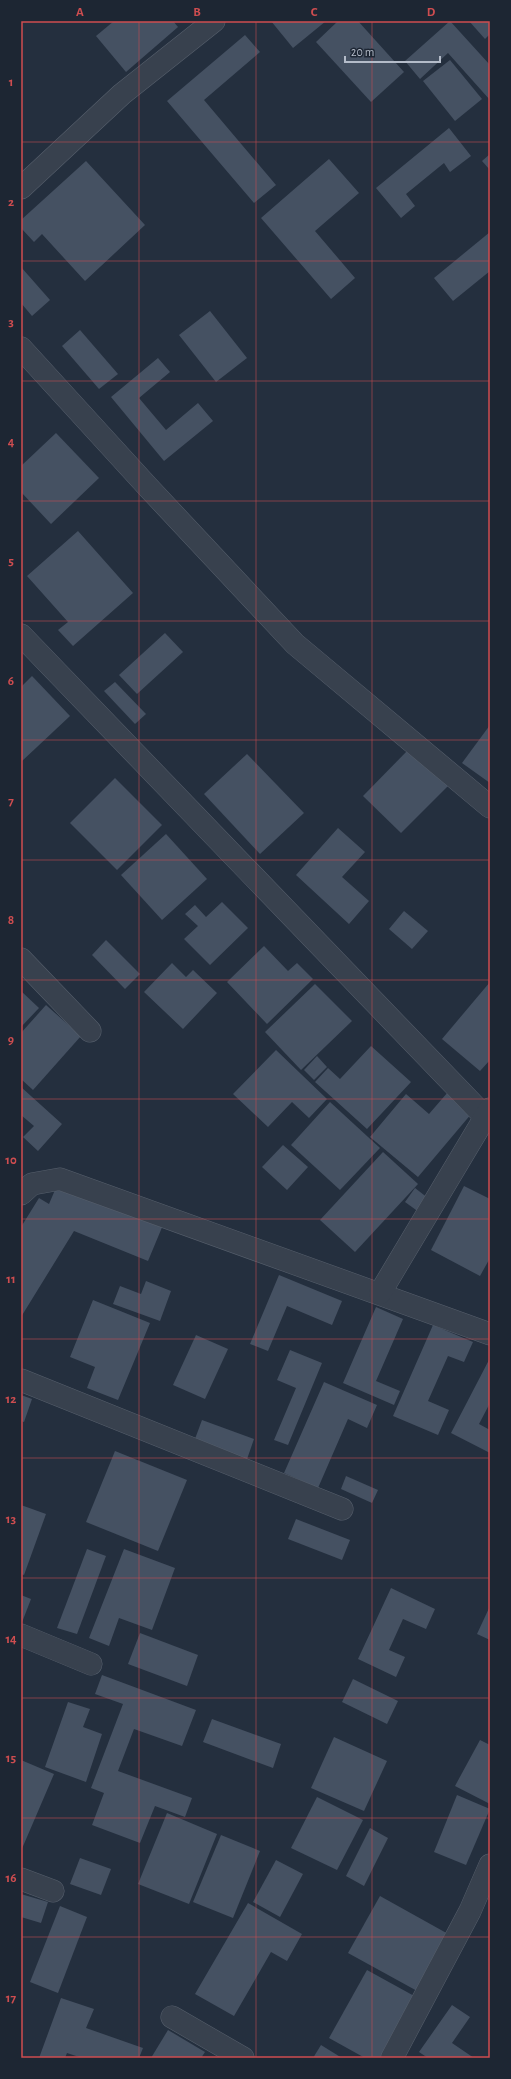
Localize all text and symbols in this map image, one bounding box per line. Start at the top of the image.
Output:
text: A [76,6,84,19]
text: B [193,6,201,19]
text: C [311,6,318,19]
text: D [427,6,436,19]
scale bar [345,38,440,64]
text: 20 m [351,46,374,58]
text: 1 [9,76,13,89]
text: 2 [8,196,14,209]
text: 3 [8,316,14,329]
text: 4 [8,436,15,449]
text: 5 [8,555,14,568]
text: 6 [8,675,14,688]
text: 7 [8,795,14,808]
text: 8 [8,914,14,927]
text: 9 [8,1034,14,1047]
text: 10 [5,1154,17,1167]
text: 11 [6,1273,16,1286]
text: 12 [6,1393,16,1406]
text: 13 [6,1513,17,1526]
text: 14 [5,1633,17,1646]
text: 15 [6,1752,17,1765]
text: 16 [6,1872,16,1885]
text: 17 [6,1992,17,2005]

